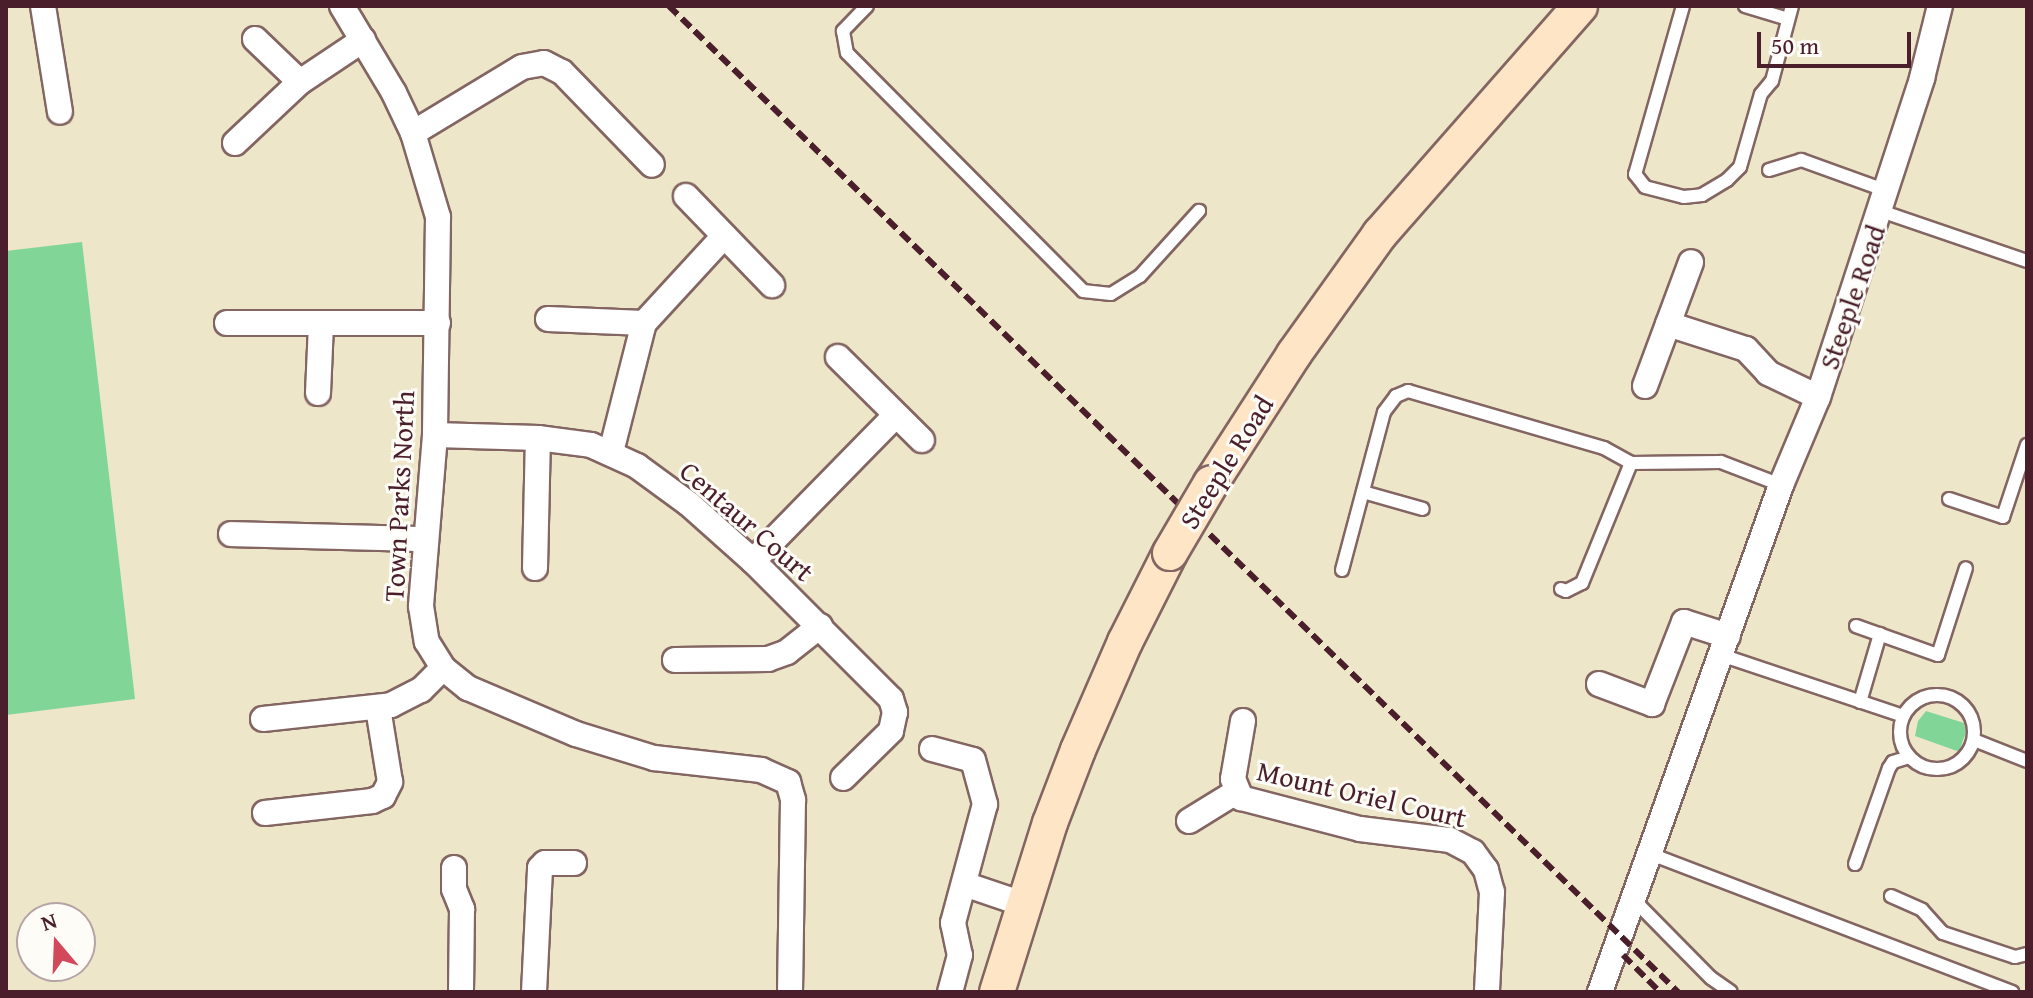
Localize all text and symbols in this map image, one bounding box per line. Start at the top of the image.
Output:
scale bar [1761,16,1915,66]
text: 50 m [1771,28,1819,63]
street label: Steeple Road [1812,220,1892,374]
street label: Steeple Road [1172,389,1280,535]
street label: Town Parks North [377,390,421,602]
street label: Centaur Court [673,454,821,588]
street label: Mount Oriel Court [1254,754,1470,834]
north arrow [16,902,96,982]
text: N [37,904,61,939]

